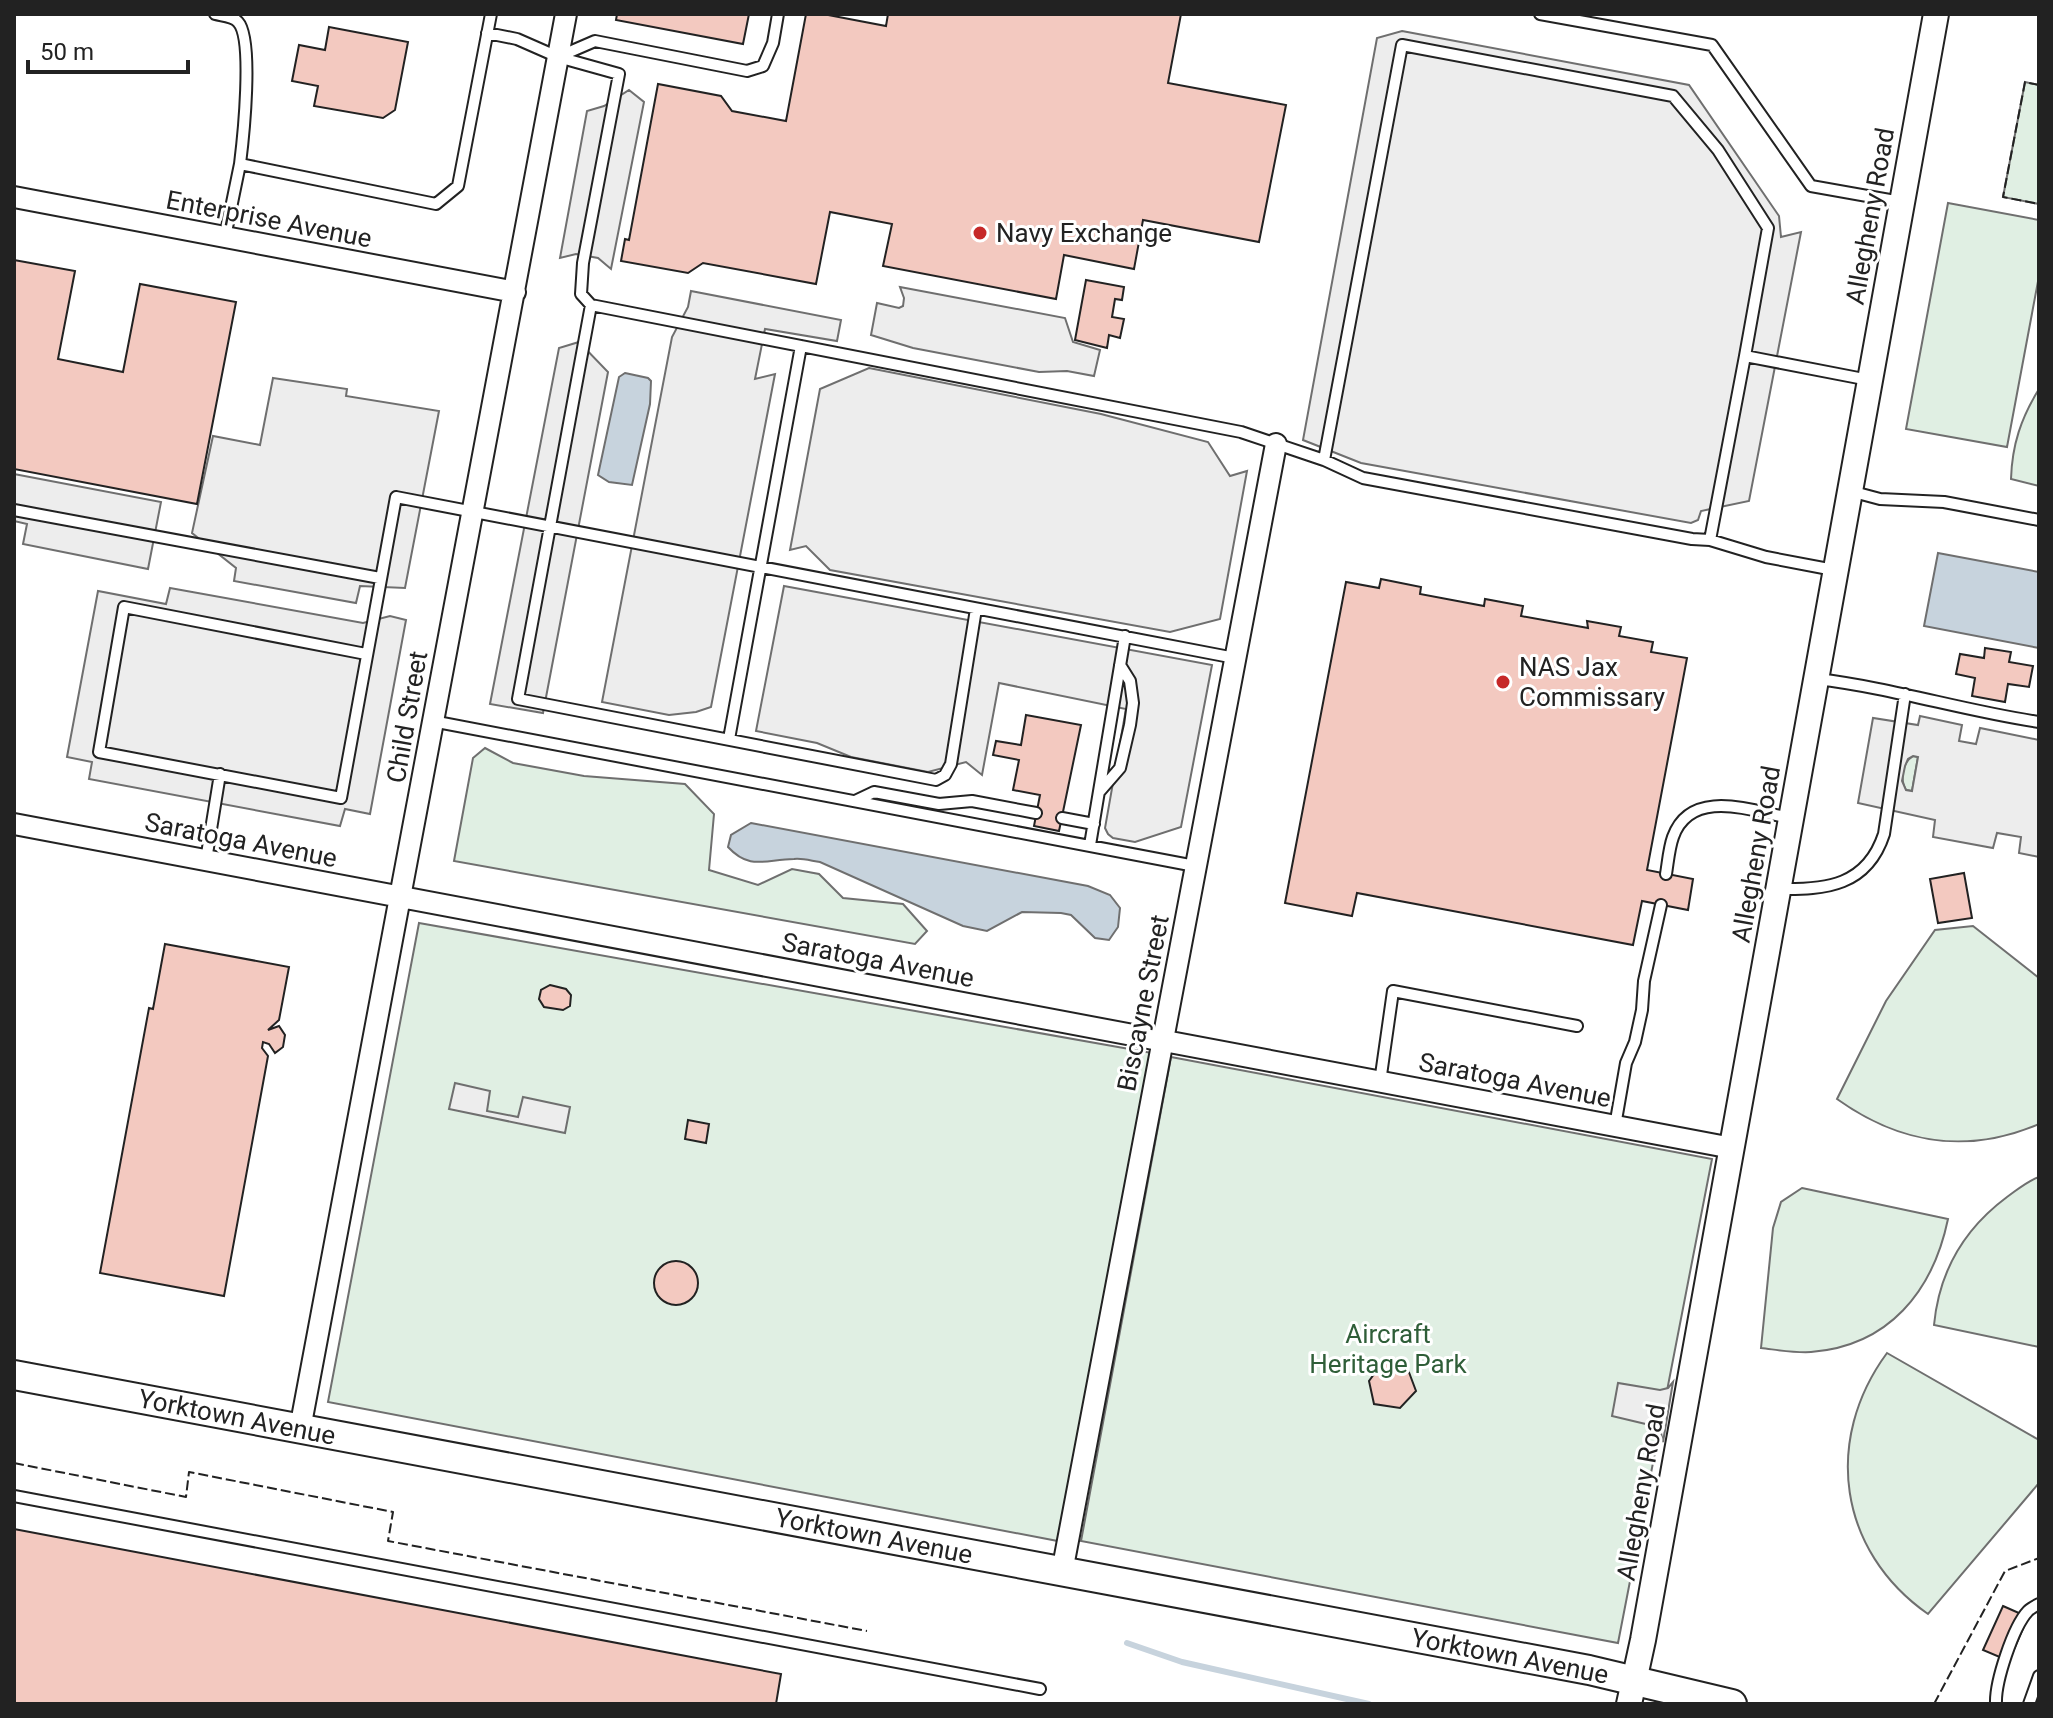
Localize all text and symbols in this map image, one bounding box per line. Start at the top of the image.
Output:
scale bar [28,24,188,74]
text: 50 m [40,38,94,66]
street label: Allegheny Road [1840,125,1900,307]
street label: Enterprise Avenue [164,184,374,254]
place label: Navy Exchange [996,218,1172,248]
marker: Navy Exchange [971,224,989,242]
street label: Child Street [381,649,433,785]
place label: NAS Jax Commissary [1519,652,1665,712]
marker: NAS Jax Commissary [1494,673,1512,691]
street label: Allegheny Road [1726,763,1786,945]
street label: Saratoga Avenue [142,807,340,873]
street label: Biscayne Street [1111,912,1175,1094]
street label: Saratoga Avenue [779,927,977,993]
street label: Saratoga Avenue [1416,1047,1614,1113]
park label: Aircraft Heritage Park [1309,1319,1467,1379]
street label: Yorktown Avenue [136,1383,338,1451]
street label: Allegheny Road [1611,1401,1671,1583]
street label: Yorktown Avenue [773,1502,975,1570]
street label: Yorktown Avenue [1409,1622,1611,1690]

